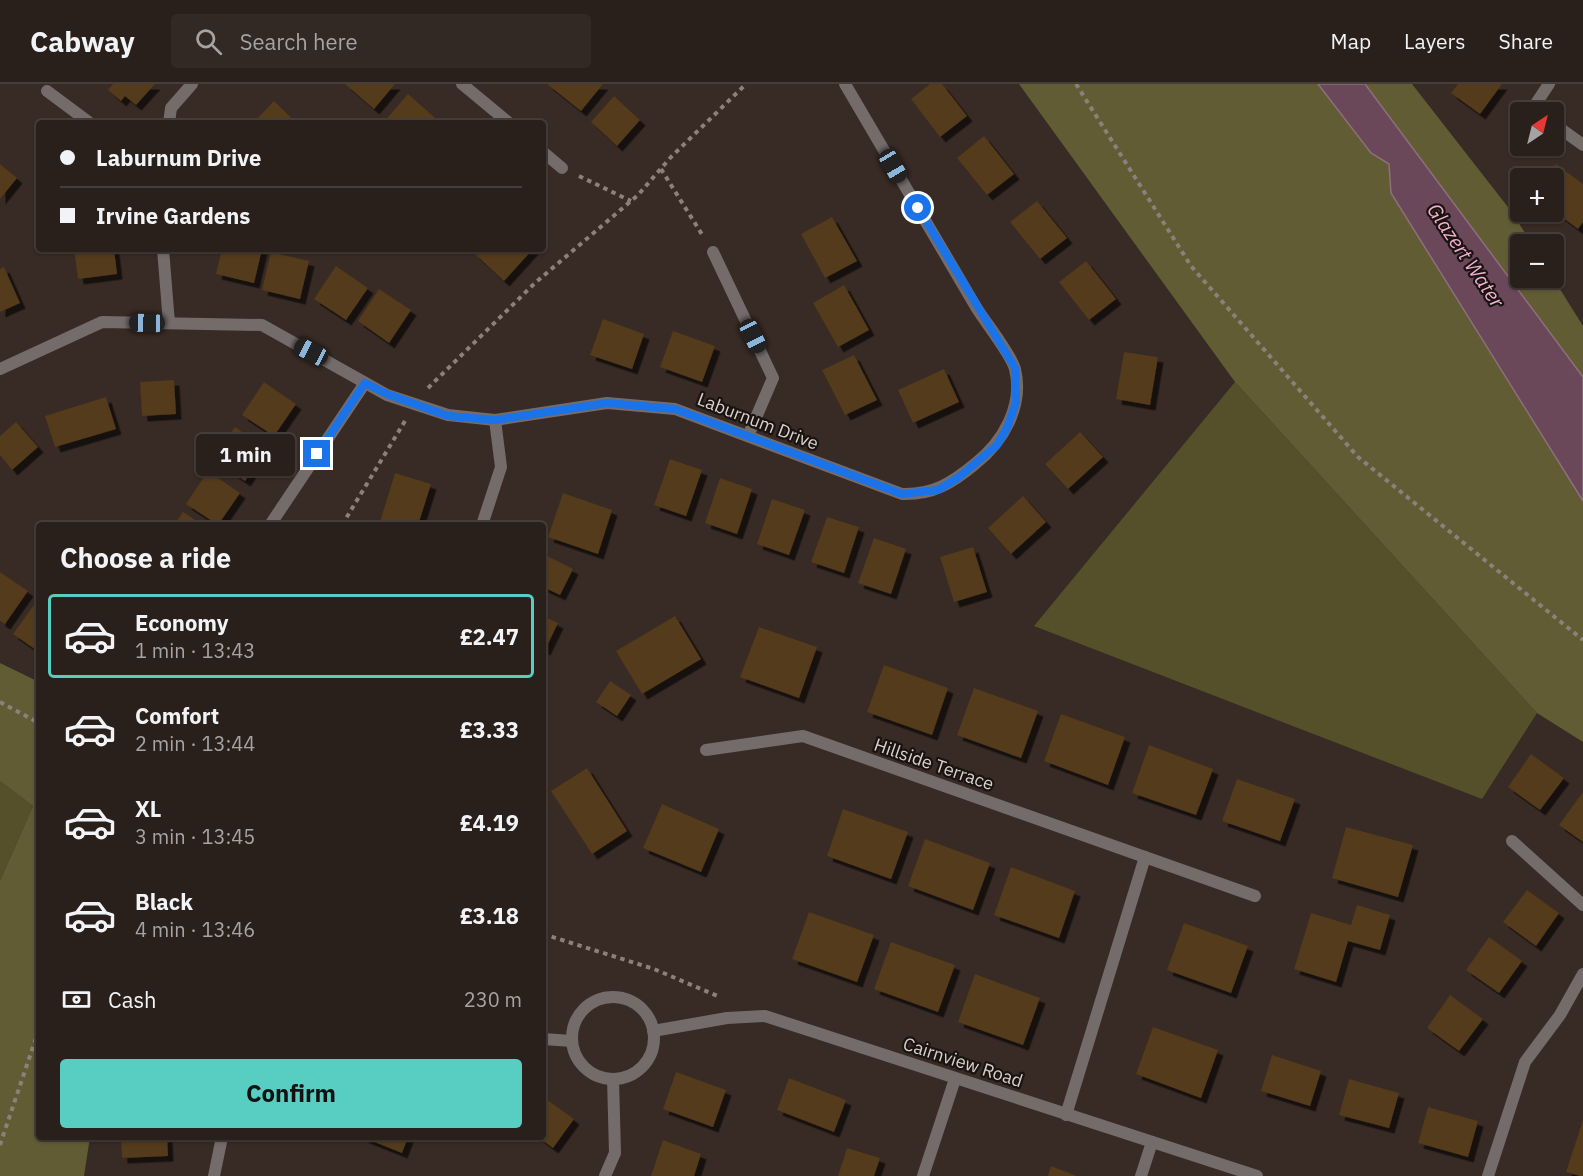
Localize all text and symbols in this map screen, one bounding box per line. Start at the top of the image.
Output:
search box [171,14,591,68]
text: Cabway [30,23,135,60]
icon: search [192,25,225,58]
text: Search here [240,27,358,56]
text: Map [1331,27,1371,55]
text: Layers [1404,27,1466,55]
text: Share [1499,27,1553,55]
north arrow [1510,102,1564,156]
map controls [1510,102,1564,288]
text: Laburnum Drive [96,143,261,172]
car [876,146,910,186]
button: + [1510,168,1564,222]
route start [904,194,931,221]
water label: Glazert Water [1421,198,1511,313]
text: Irvine Gardens [96,201,250,230]
button: − [1510,234,1564,288]
car [129,314,165,332]
car [737,316,769,356]
car [291,336,331,368]
street label: Laburnum Drive [694,387,822,455]
callout: 1 min [197,433,296,475]
route end [303,440,330,467]
text: 1 min [219,441,272,468]
text: Choose a ride [60,540,231,575]
text: Economy [135,608,229,637]
icon: car [63,609,117,663]
text: £2.47 [460,622,519,651]
text: 1 min · 13:43 [135,637,255,664]
text: Comfort [135,701,219,730]
icon: car [63,702,117,756]
text: £3.33 [460,715,519,744]
text: 2 min · 13:44 [135,730,255,757]
street label: Hillside Terrace [871,733,997,795]
text: XL [135,794,161,823]
icon: car [63,795,117,849]
text: £4.19 [460,808,519,837]
text: 3 min · 13:45 [135,823,255,850]
text: Black [135,887,193,916]
icon: car [63,888,117,942]
text: £3.18 [460,901,519,930]
text: 4 min · 13:46 [135,916,255,943]
icon: cash [60,983,93,1016]
text: Cash [108,985,157,1014]
text: 230 m [464,986,522,1013]
street label: Cairnview Road [900,1032,1026,1092]
button: Confirm [60,1059,522,1128]

